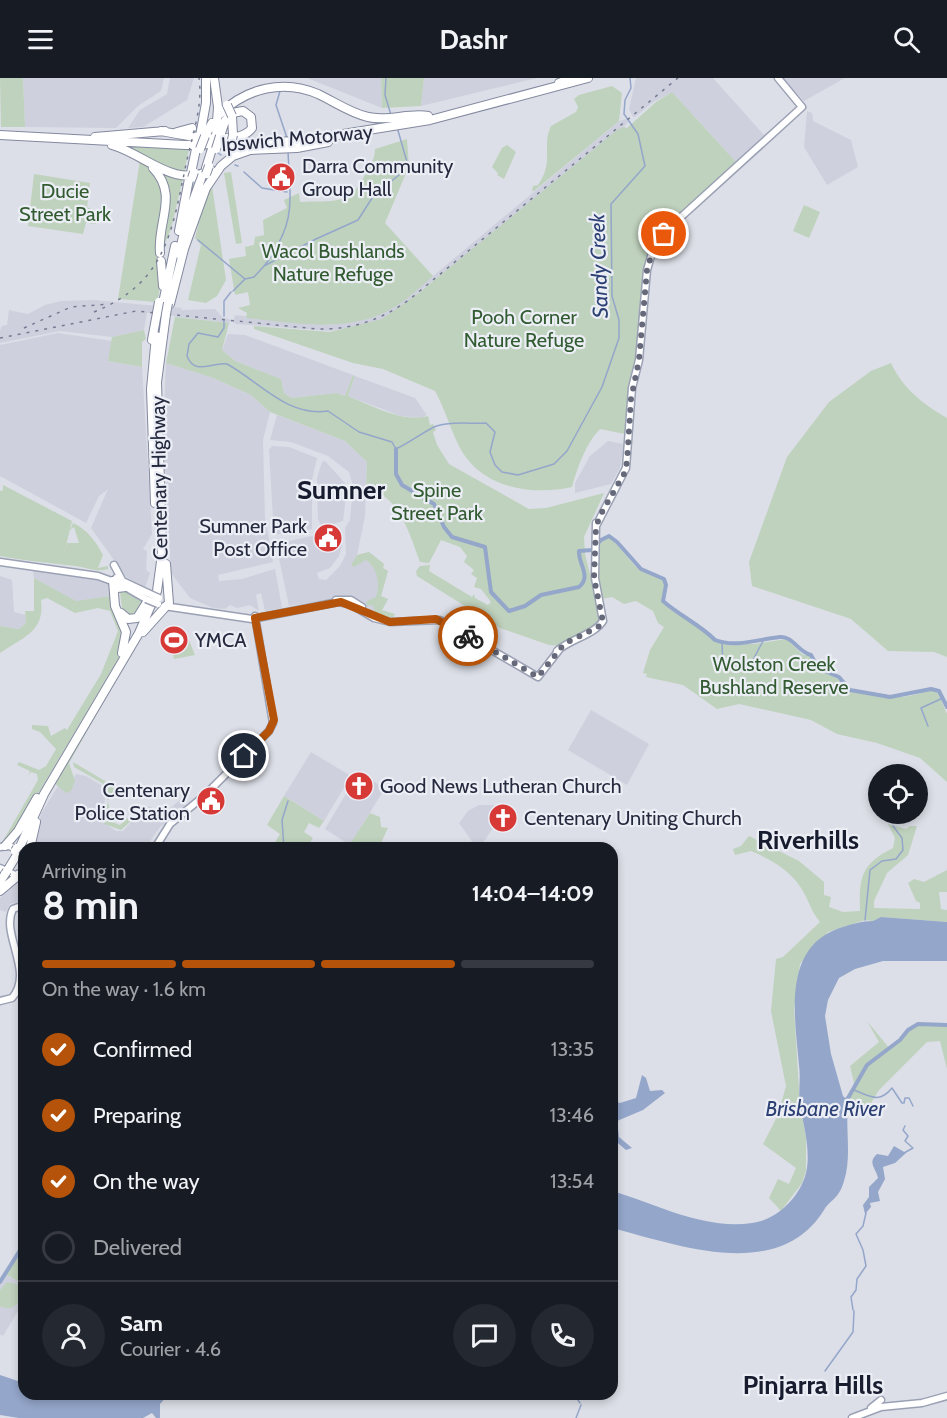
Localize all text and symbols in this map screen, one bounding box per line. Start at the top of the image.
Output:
icon: menu [24,23,57,56]
text: Dashr [440,23,507,56]
icon: search [890,23,923,56]
street label: Ipswich Motorway [220,119,374,157]
place label: Darra Community Group Hall [302,154,453,201]
public building icon: Darra Community Group Hall [265,161,297,193]
park label: Ducie Street Park [19,179,111,226]
pin [638,208,689,259]
water label: Sandy Creek [584,212,613,319]
icon: bag [647,217,680,250]
park label: Wacol Bushlands Nature Refuge [261,239,405,286]
park label: Pooh Corner Nature Refuge [464,305,584,352]
street label: Centenary Highway [146,396,172,560]
district label: Sumner [297,474,386,506]
park label: Spine Street Park [391,478,483,525]
place label: Sumner Park Post Office [199,514,307,561]
public building icon: Sumner Park Post Office [312,522,344,554]
courier [438,606,498,666]
icon: bike [452,620,485,653]
sports icon: YMCA [158,624,190,656]
place label: YMCA [194,628,247,652]
park label: Wolston Creek Bushland Reserve [699,652,849,699]
pin [218,730,269,781]
icon: home [227,739,260,772]
map controls [868,764,928,824]
button: locate [868,764,928,824]
church icon: Good News Lutheran Church [343,770,375,802]
place label: Good News Lutheran Church [380,774,622,798]
place label: Centenary Police Station [75,778,190,825]
public building icon: Centenary Police Station [195,785,227,817]
church icon: Centenary Uniting Church [487,802,519,834]
place label: Centenary Uniting Church [524,806,742,830]
district label: Riverhills [757,824,859,856]
text: Arriving in [42,859,126,883]
text: 14:04–14:09 [472,880,594,907]
text: 8 min [42,881,139,929]
text: On the way · 1.6 km [42,977,206,1001]
icon: check [42,1033,75,1066]
text: Confirmed [93,1036,192,1063]
text: 13:35 [551,1037,594,1061]
water label: Brisbane River [765,1096,886,1121]
icon: check [42,1099,75,1132]
text: Preparing [93,1102,181,1129]
text: 13:46 [550,1103,594,1127]
icon: check [42,1165,75,1198]
text: On the way [93,1168,200,1195]
text: 13:54 [550,1169,594,1193]
text: Delivered [93,1234,182,1261]
button: person [42,1304,105,1367]
button: chat [453,1304,516,1367]
button: phone [531,1304,594,1367]
text: Sam [120,1310,163,1337]
text: Courier · 4.6 [120,1337,221,1361]
district label: Pinjarra Hills [743,1369,883,1401]

